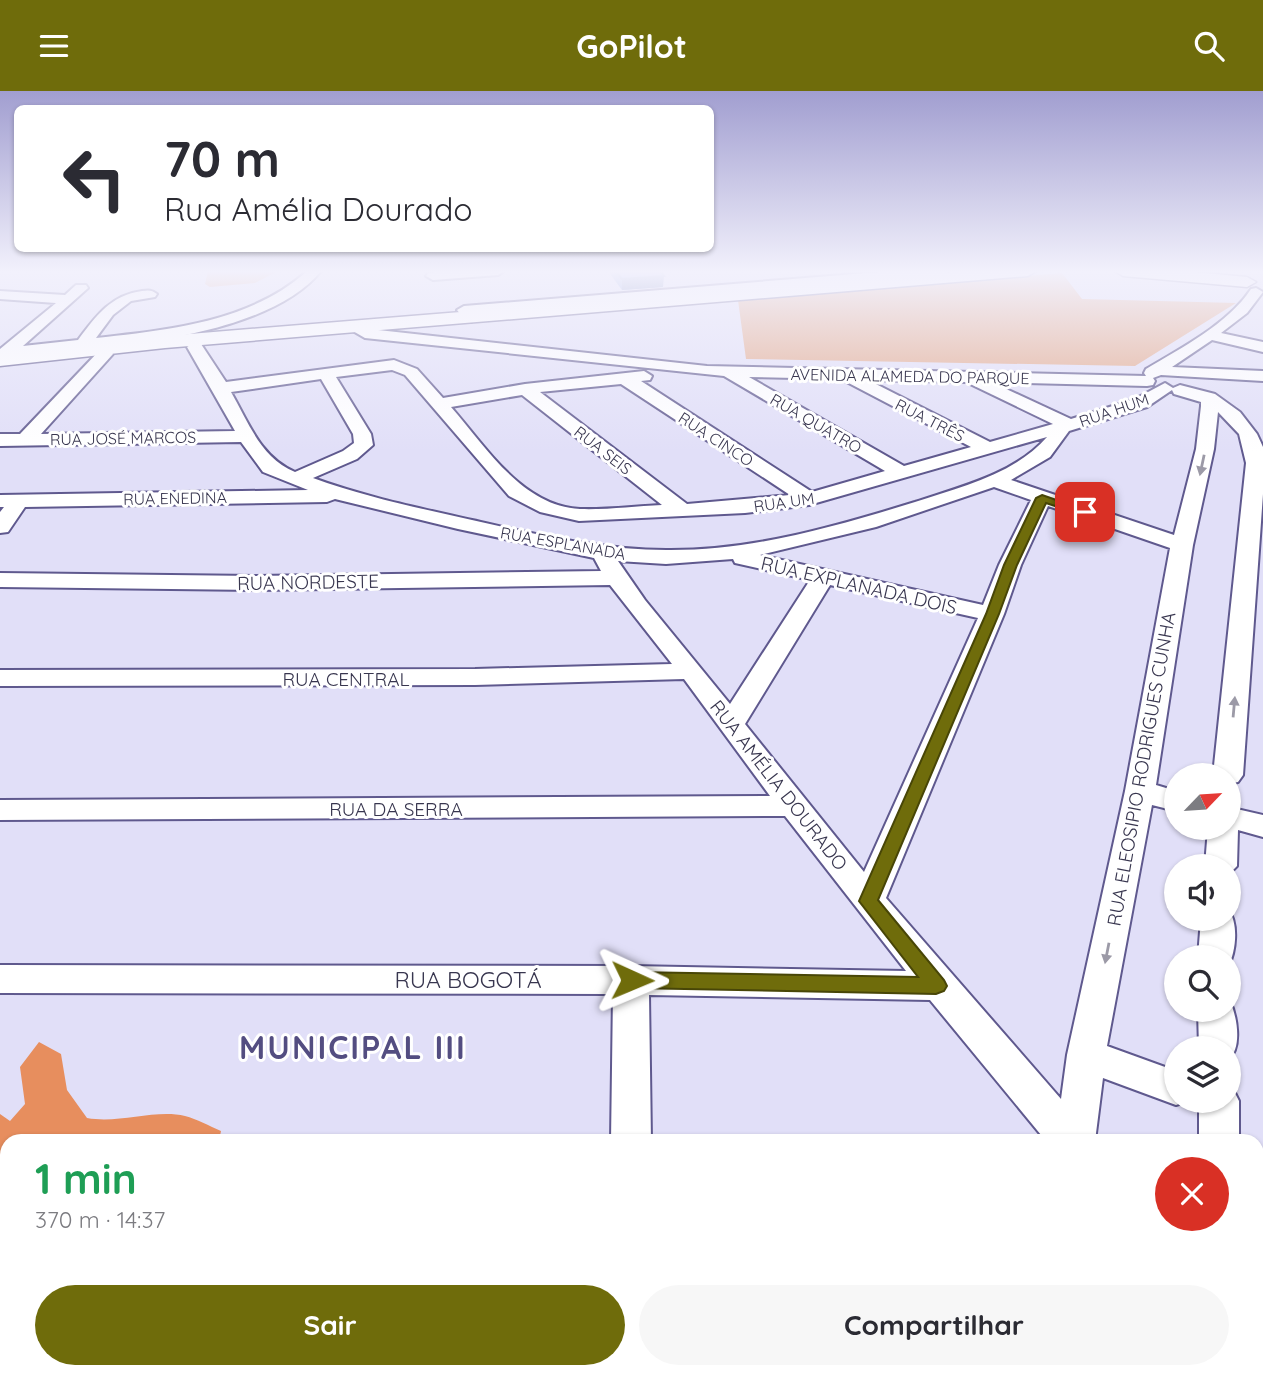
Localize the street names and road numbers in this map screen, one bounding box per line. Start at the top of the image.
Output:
street label: AVENIDA ALAMEDA DO PARQUE [790,364,1030,388]
street label: RUA QUATRO [767,389,865,457]
street label: RUA HUM [1076,389,1152,431]
street label: RUA TRÊS [892,394,968,446]
street label: RUA CINCO [675,407,757,471]
street label: RUA SEIS [570,421,636,479]
street label: RUA JOSÉ MARCOS [50,427,196,449]
street label: RUA ENEDINA [123,487,227,509]
street label: RUA UM [752,488,816,516]
street label: RUA ESPLANADA [499,522,627,564]
street label: RUA EXPLANADA DOIS [759,551,959,619]
street label: RUA NORDESTE [237,569,379,595]
street label: RUA ELEOSIPIO RODRIGUES CUNHA [1102,610,1180,928]
street label: RUA CENTRAL [282,667,410,691]
street label: RUA AMÉLIA DOURADO [705,695,853,875]
street label: RUA DA SERRA [329,797,463,821]
street label: RUA BOGOTÁ [394,965,542,994]

